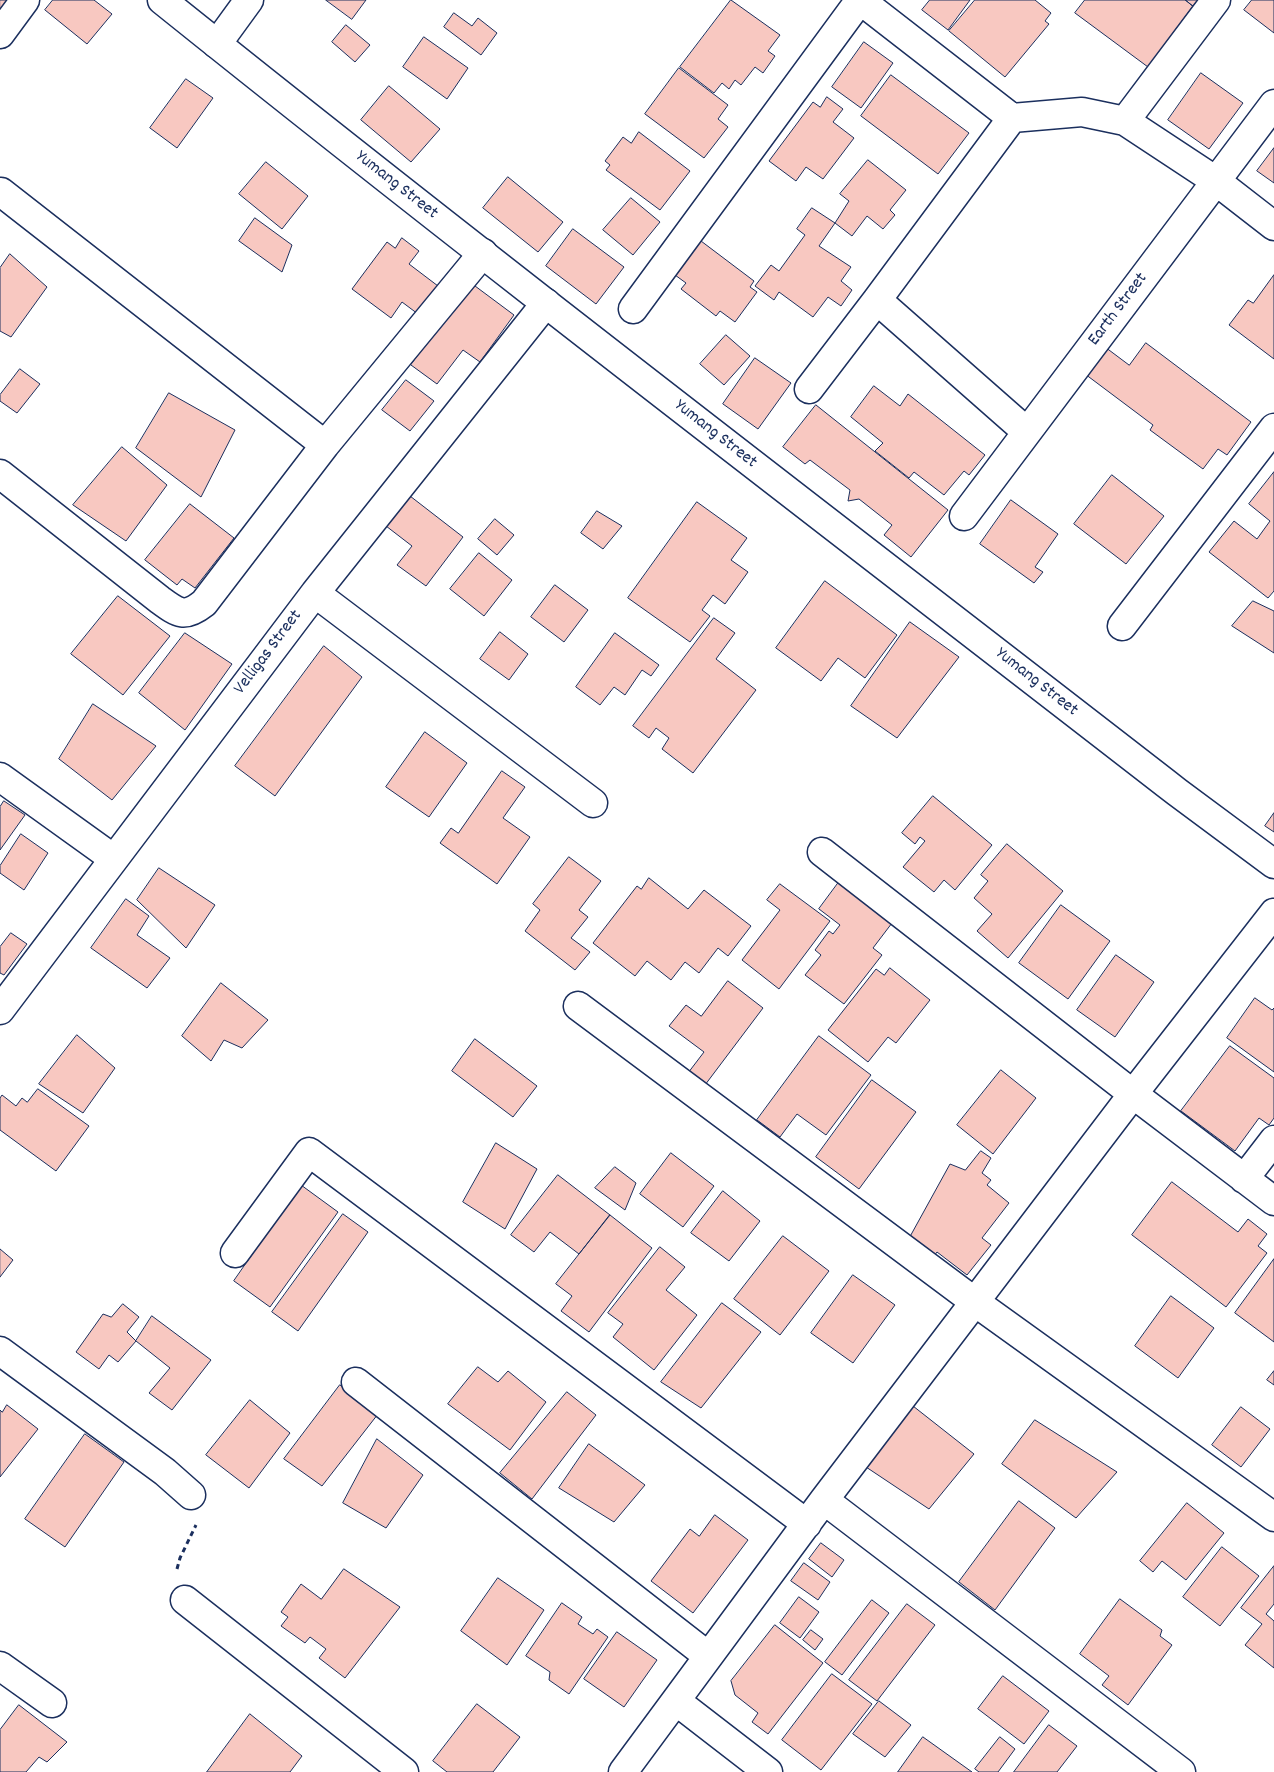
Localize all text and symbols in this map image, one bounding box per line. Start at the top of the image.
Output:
street label: Yumang Street [350,147,442,225]
street label: Earth Street [1084,269,1154,351]
street label: Yumang Street [669,396,761,474]
street label: Velligas Street [230,606,308,700]
street label: Yumang Street [990,644,1082,722]

